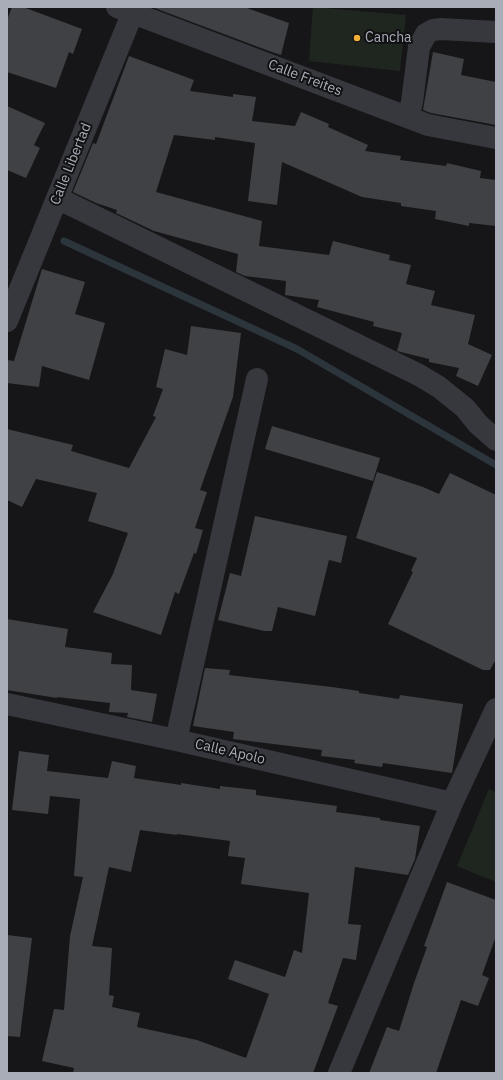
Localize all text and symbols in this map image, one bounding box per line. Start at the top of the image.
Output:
place label: Cancha [365,30,412,46]
marker: Cancha [352,33,362,43]
street label: Calle Freites [266,56,344,100]
street label: Calle Libertad [47,121,95,207]
street label: Calle Apolo [193,736,267,768]

